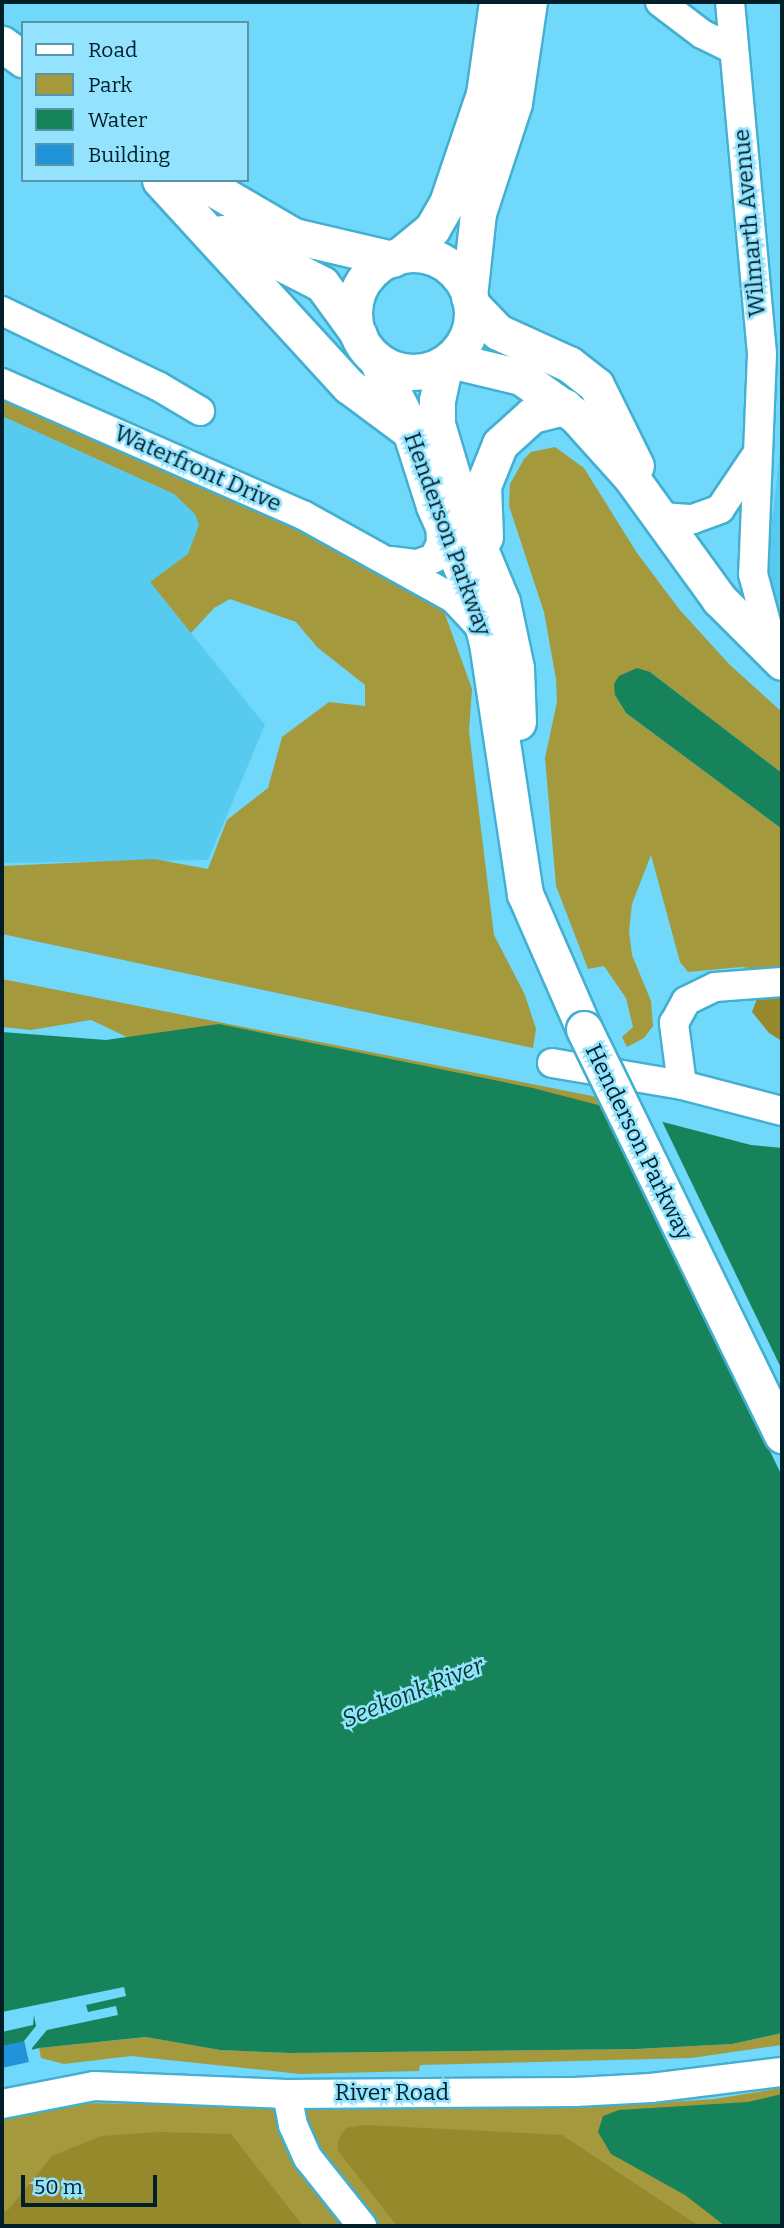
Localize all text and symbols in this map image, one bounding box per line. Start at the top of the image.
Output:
legend [21,21,248,182]
text: Road [88,37,137,63]
text: Park [88,72,132,98]
text: Water [88,107,147,133]
street label: Wilmarth Avenue [727,128,771,318]
text: Building [88,142,170,168]
street label: Waterfront Drive [110,419,286,517]
street label: Henderson Parkway [398,428,498,640]
street label: Henderson Parkway [580,1039,698,1245]
water label: Seekonk River [338,1651,488,1735]
street label: River Road [335,2078,449,2106]
scale bar [24,2162,161,2206]
text: 50 m [34,2174,83,2200]

